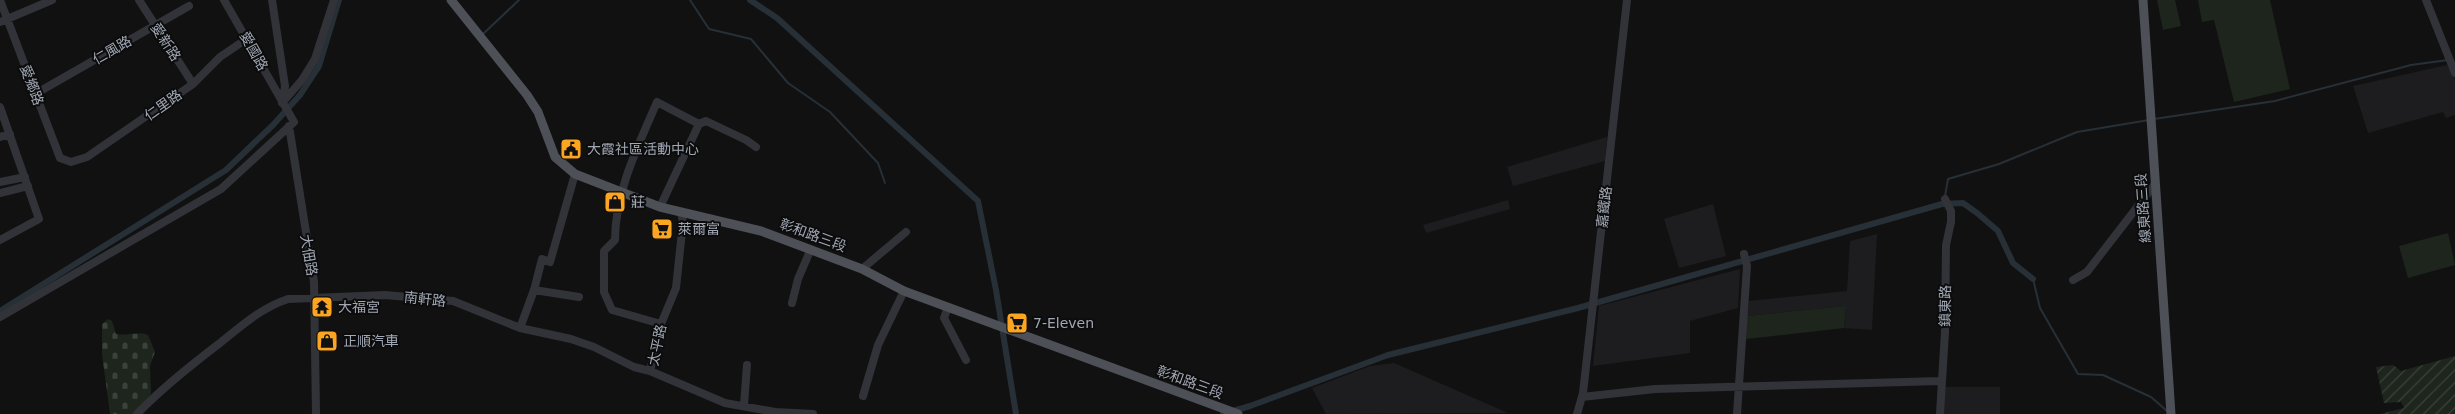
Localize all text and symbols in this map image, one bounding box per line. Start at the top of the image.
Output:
street label: 愛新路 [148,20,184,64]
street label: 愛國路 [237,29,271,73]
street label: 仁風路 [90,33,134,67]
street label: 愛鄉路 [17,63,47,107]
street label: 仁里路 [141,86,185,124]
public building icon: 大霞社區活動中心 [559,137,583,161]
place label: 大霞社區活動中心 [587,141,699,157]
street label: 線東路三段 [2133,173,2153,243]
street label: 嘉鐵路 [1594,185,1614,229]
shop icon: 莊 [603,190,627,214]
place label: 莊 [631,194,645,210]
street label: 彰和路三段 [777,216,849,254]
supermarket icon: 萊爾富 [650,217,674,241]
place label: 萊爾富 [678,221,720,237]
street label: 大佃路 [297,233,321,277]
street label: 鎮東路 [1937,285,1953,327]
street label: 南軒路 [403,289,447,309]
temple icon: 大福宮 [310,295,334,319]
place label: 大福宮 [338,299,380,315]
supermarket icon: 7-Eleven [1005,311,1029,335]
place label: 7-Eleven [1033,315,1094,331]
street label: 太平路 [645,323,669,367]
shop icon: 正順汽車 [315,329,339,353]
place label: 正順汽車 [343,333,399,349]
street label: 彰和路三段 [1154,363,1226,401]

